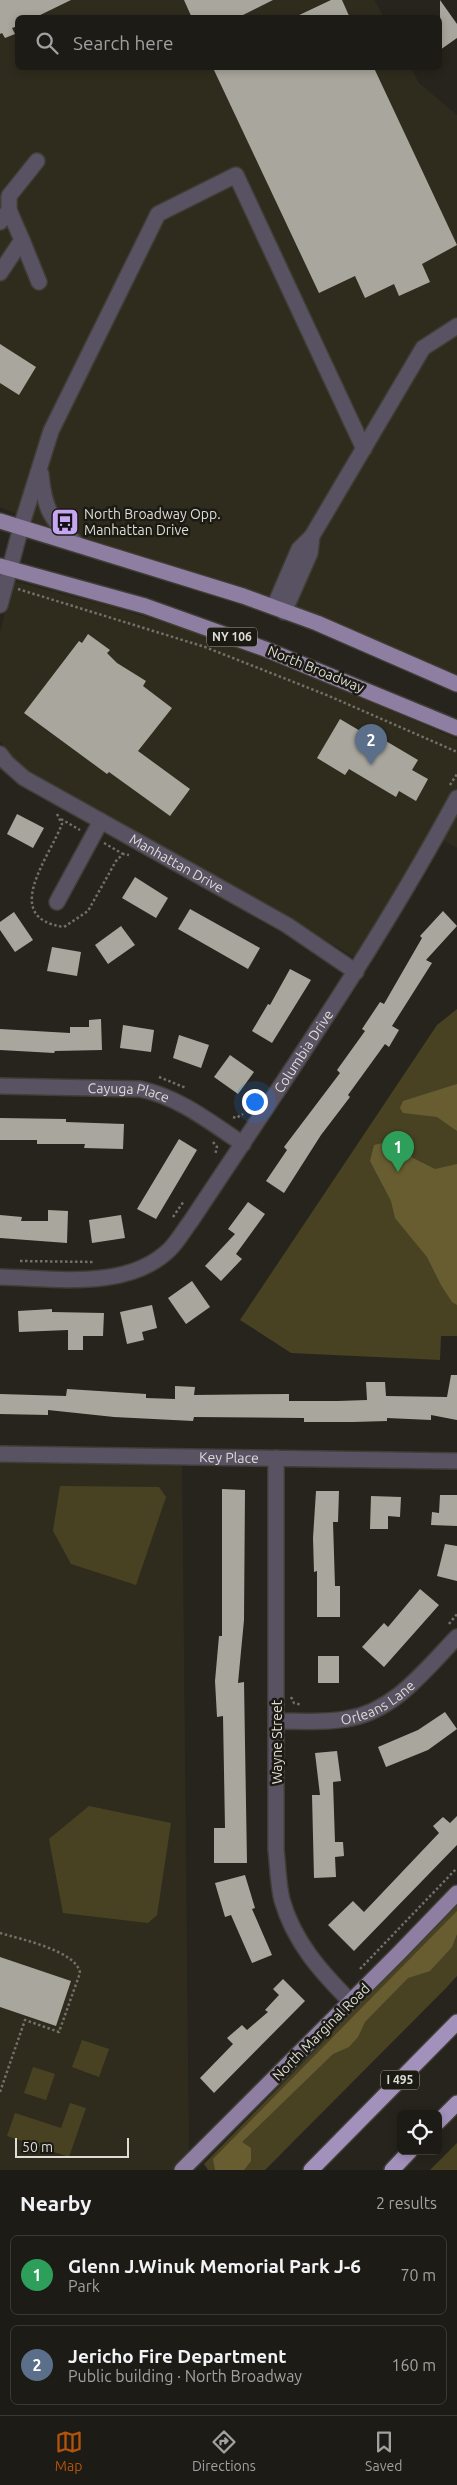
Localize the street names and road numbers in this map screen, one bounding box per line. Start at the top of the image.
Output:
road number: NY 106 [207,628,257,646]
street label: North Broadway [265,642,367,696]
street label: Manhattan Drive [127,831,226,896]
street label: Columbia Drive [271,1007,336,1096]
street label: Cayuga Place [88,1080,172,1106]
street label: Key Place [199,1449,259,1466]
street label: Orleans Lane [340,1677,418,1728]
street label: Wayne Street [269,1699,285,1784]
street label: North Marginal Road [269,1980,373,2084]
road number: I 495 [381,2070,419,2090]

